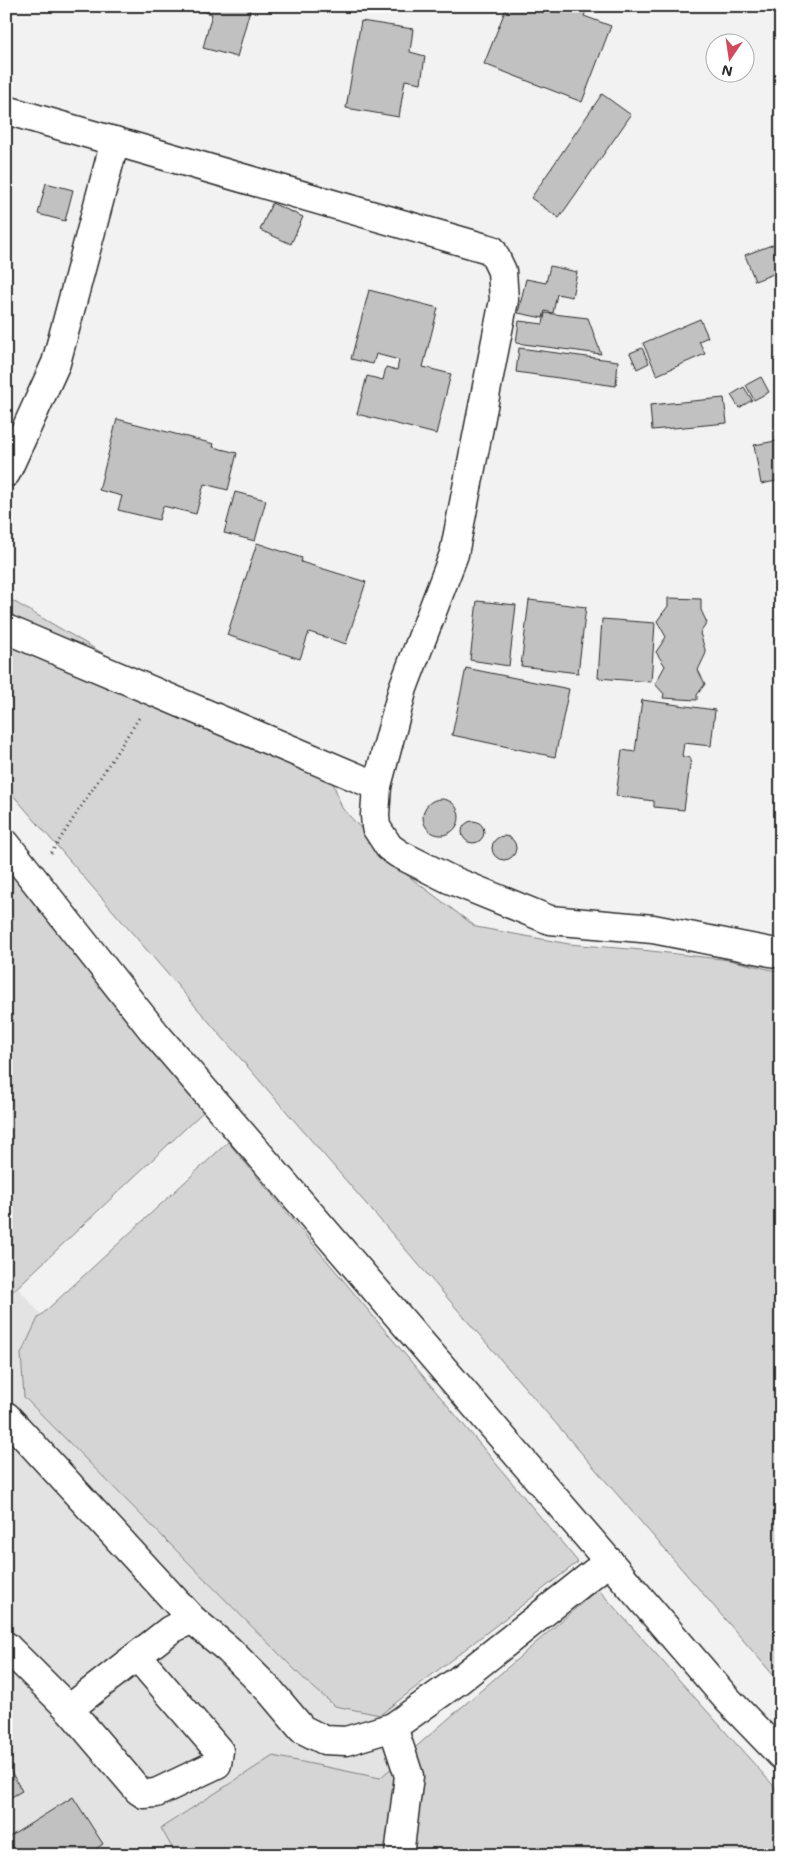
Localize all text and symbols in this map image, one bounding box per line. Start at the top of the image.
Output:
north arrow [704,32,754,82]
text: N [720,61,734,82]

